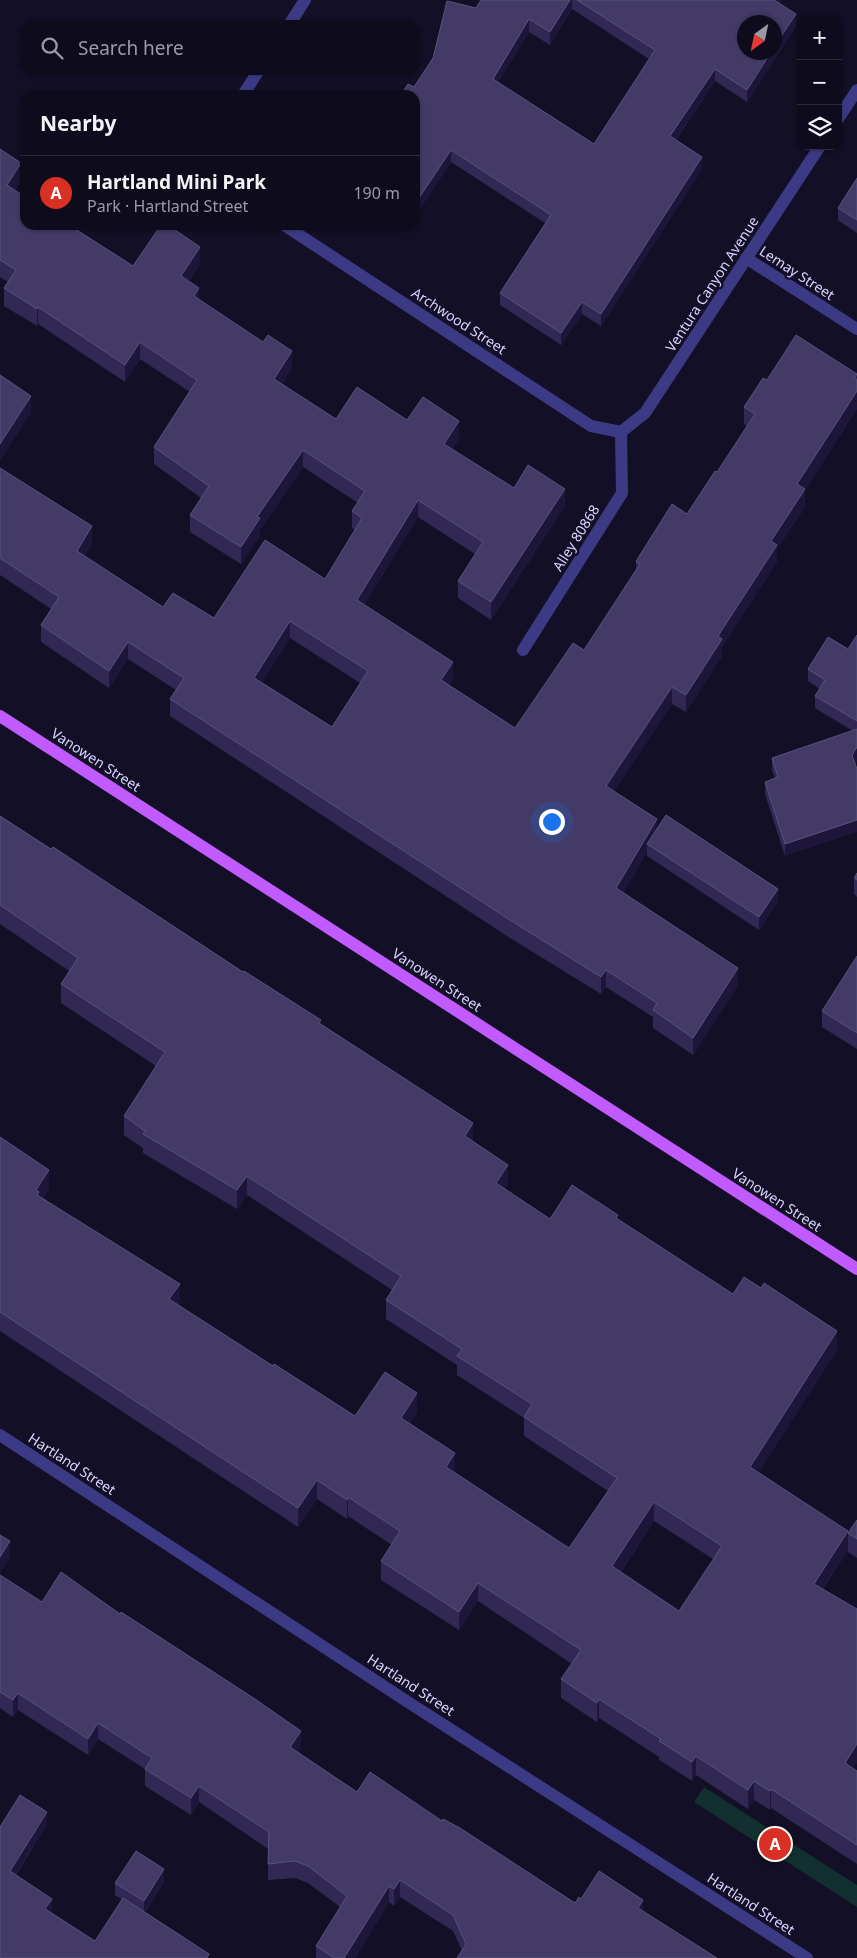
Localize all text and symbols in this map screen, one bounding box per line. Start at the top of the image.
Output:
north arrow [737,15,782,60]
map controls [797,15,842,150]
button: + [797,15,842,60]
search box [20,20,420,75]
icon: search [38,34,66,62]
text: Search here [78,35,184,61]
button: − [797,60,842,105]
button: layers [797,105,842,150]
text: Nearby [40,109,116,137]
text: Hartland Mini Park [87,169,266,195]
text: A [50,182,62,204]
text: 190 m [353,182,400,204]
text: Park · Hartland Street [87,195,248,217]
street label: Ventura Canyon Avenue [661,212,763,355]
street label: Lemay Street [756,241,839,304]
street label: Archwood Street [408,283,510,358]
street label: Alley 80868 [548,501,603,574]
street label: Vanowen Street [48,724,145,796]
your location [539,809,565,835]
street label: Vanowen Street [389,944,486,1016]
street label: Vanowen Street [729,1164,826,1236]
street label: Hartland Street [25,1428,120,1499]
street label: Hartland Street [364,1649,459,1720]
pin: A [759,1825,791,1863]
street label: Hartland Street [704,1868,799,1939]

